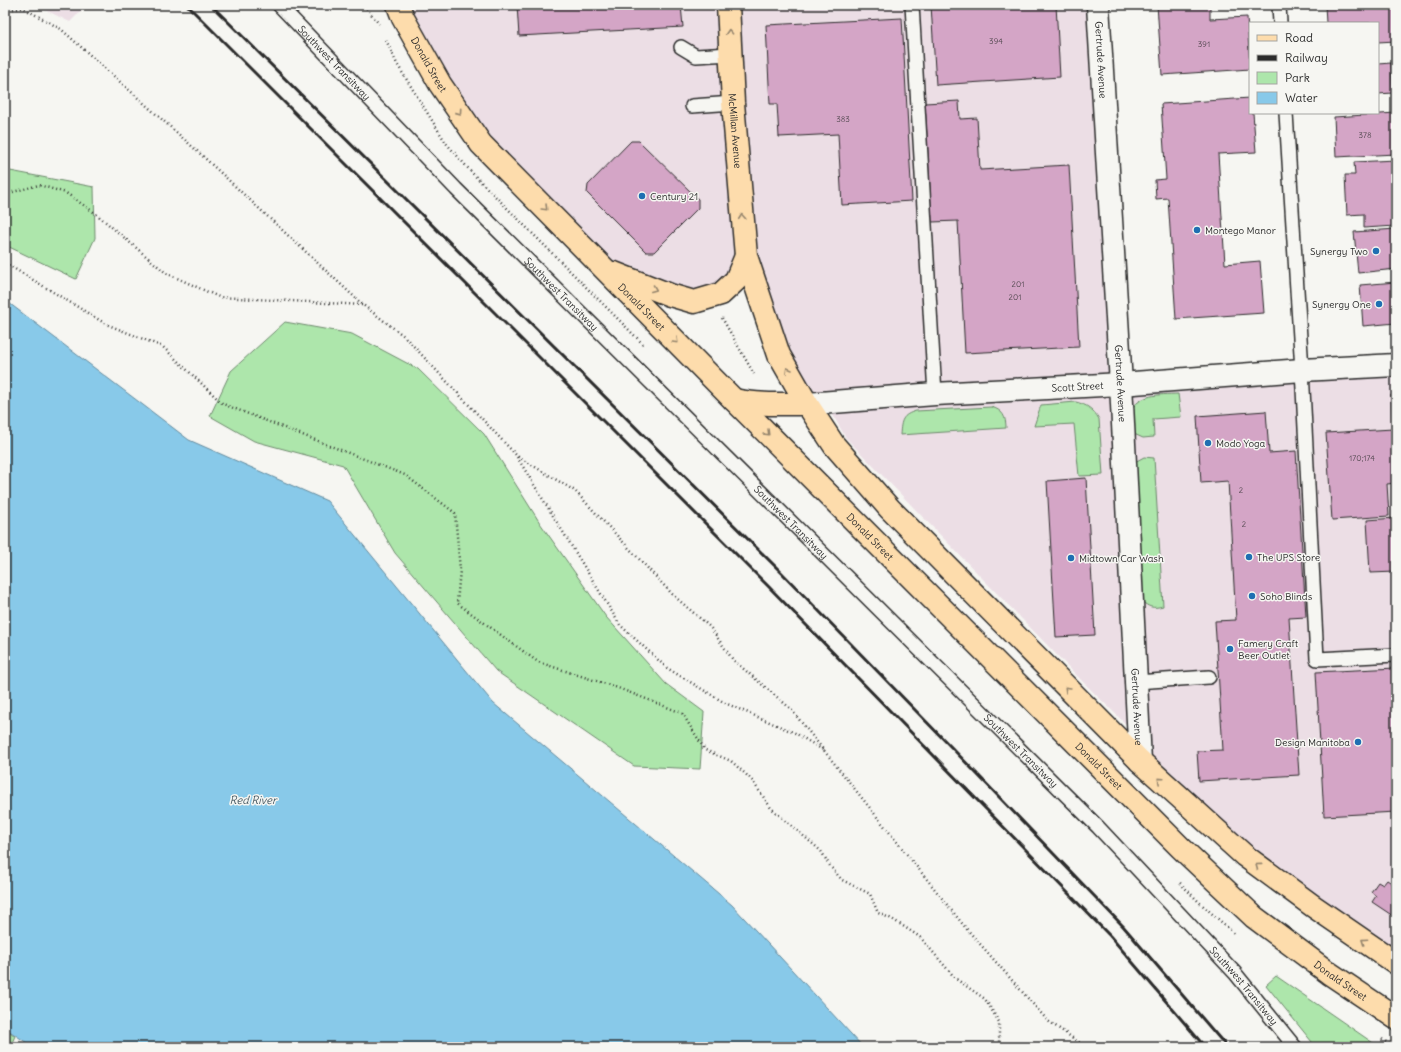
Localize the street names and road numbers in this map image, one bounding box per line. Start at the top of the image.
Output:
street label: Gertrude Avenue [1093,21,1110,99]
street label: Southwest Transitway [295,22,374,103]
street label: Donald Street [408,34,450,95]
street label: McMillan Avenue [726,93,745,169]
street label: Southwest Transitway [522,254,601,333]
street label: Donald Street [616,280,668,334]
street label: Gertrude Avenue [1112,344,1129,422]
street label: Scott Street [1051,378,1104,394]
street label: Southwest Transitway [752,483,831,562]
street label: Donald Street [844,510,897,563]
street label: Gertrude Avenue [1129,668,1146,746]
street label: Southwest Transitway [981,711,1061,790]
street label: Donald Street [1073,740,1126,793]
street label: Southwest Transitway [1207,944,1281,1028]
street label: Donald Street [1312,958,1370,1004]

